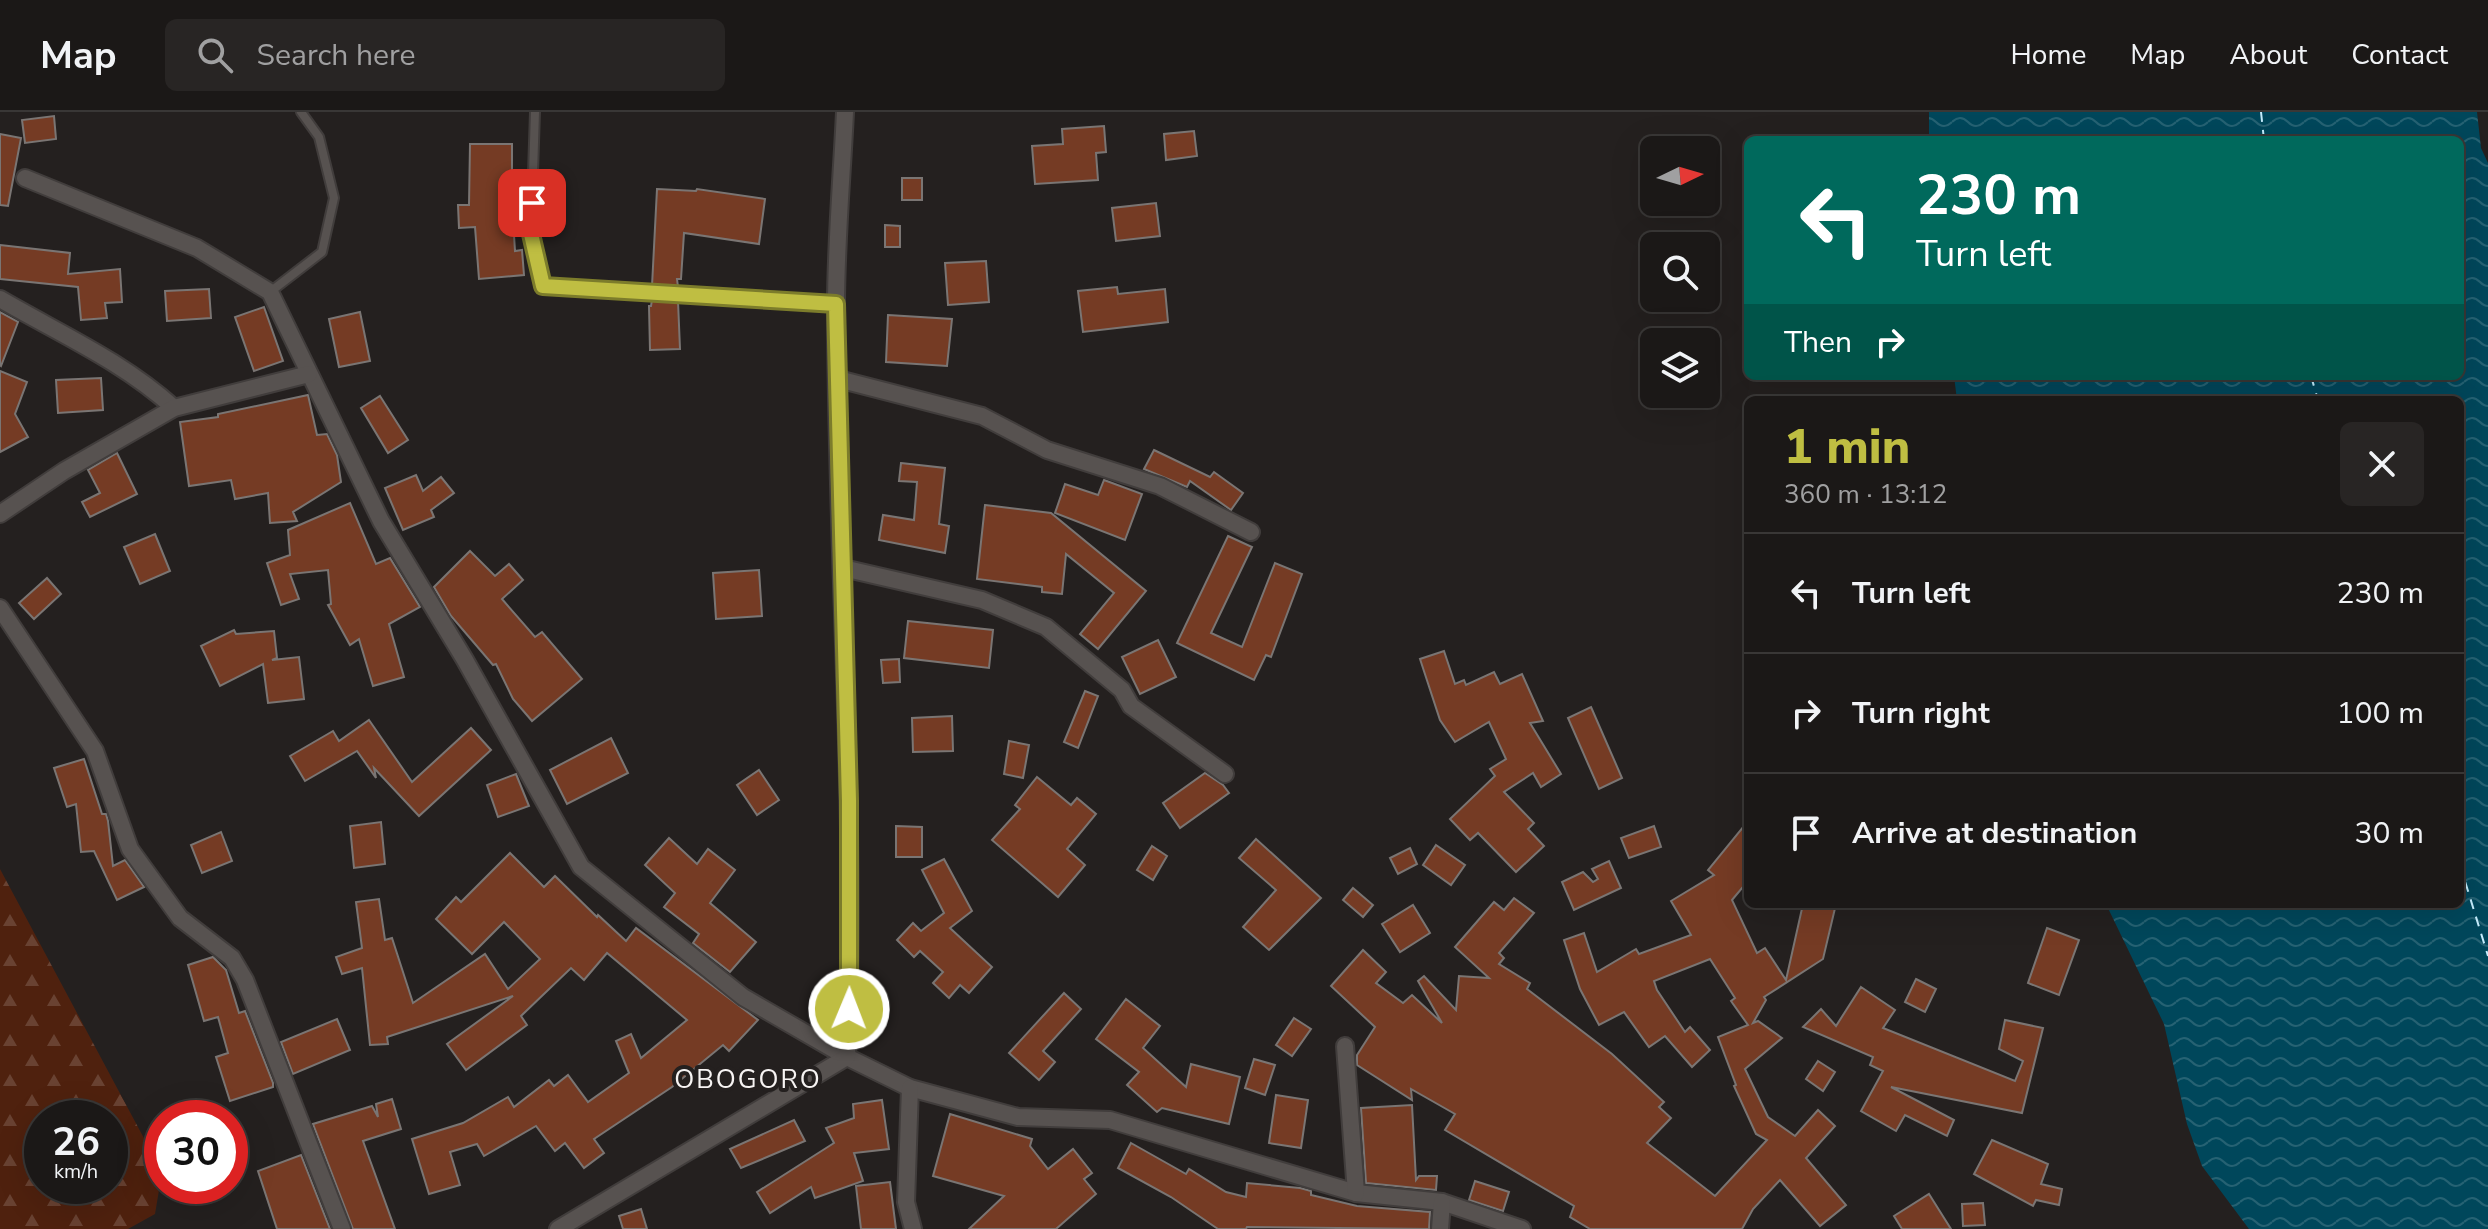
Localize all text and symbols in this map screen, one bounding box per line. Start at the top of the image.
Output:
search box [165,19,725,91]
text: Map [40,30,117,81]
icon: search [193,33,237,77]
text: Search here [257,35,416,76]
text: Home [2011,36,2086,74]
text: Map [2130,36,2185,74]
text: About [2229,36,2307,74]
text: Contact [2351,36,2448,74]
north arrow [1640,136,1720,216]
map controls [1640,136,1720,408]
text: 230 m [1916,157,2081,234]
icon: left [1784,168,1888,272]
pin [498,169,566,237]
icon: arrive [510,181,554,225]
text: Turn left [1916,230,2051,279]
button: search [1640,232,1720,312]
icon: right [1868,320,1912,364]
text: Then [1784,322,1852,363]
button: layers [1640,328,1720,408]
text: 1 min [1784,414,1910,480]
button: close [2340,422,2424,506]
text: 360 m · 13:12 [1784,477,1947,512]
icon: left [1784,571,1828,615]
text: Turn left [1852,573,1970,614]
text: 230 m [2337,573,2424,614]
icon: right [1784,691,1828,735]
text: Turn right [1852,693,1990,734]
text: 100 m [2337,693,2424,734]
icon: arrive [1784,811,1828,855]
text: Arrive at destination [1852,813,2137,854]
text: 30 m [2355,813,2424,854]
position arrow [807,967,891,1051]
district label: OBOGORO [674,1062,822,1097]
speed limit sign: 30 [144,1100,248,1204]
text: 26 [52,1115,100,1169]
text: km/h [54,1158,98,1185]

